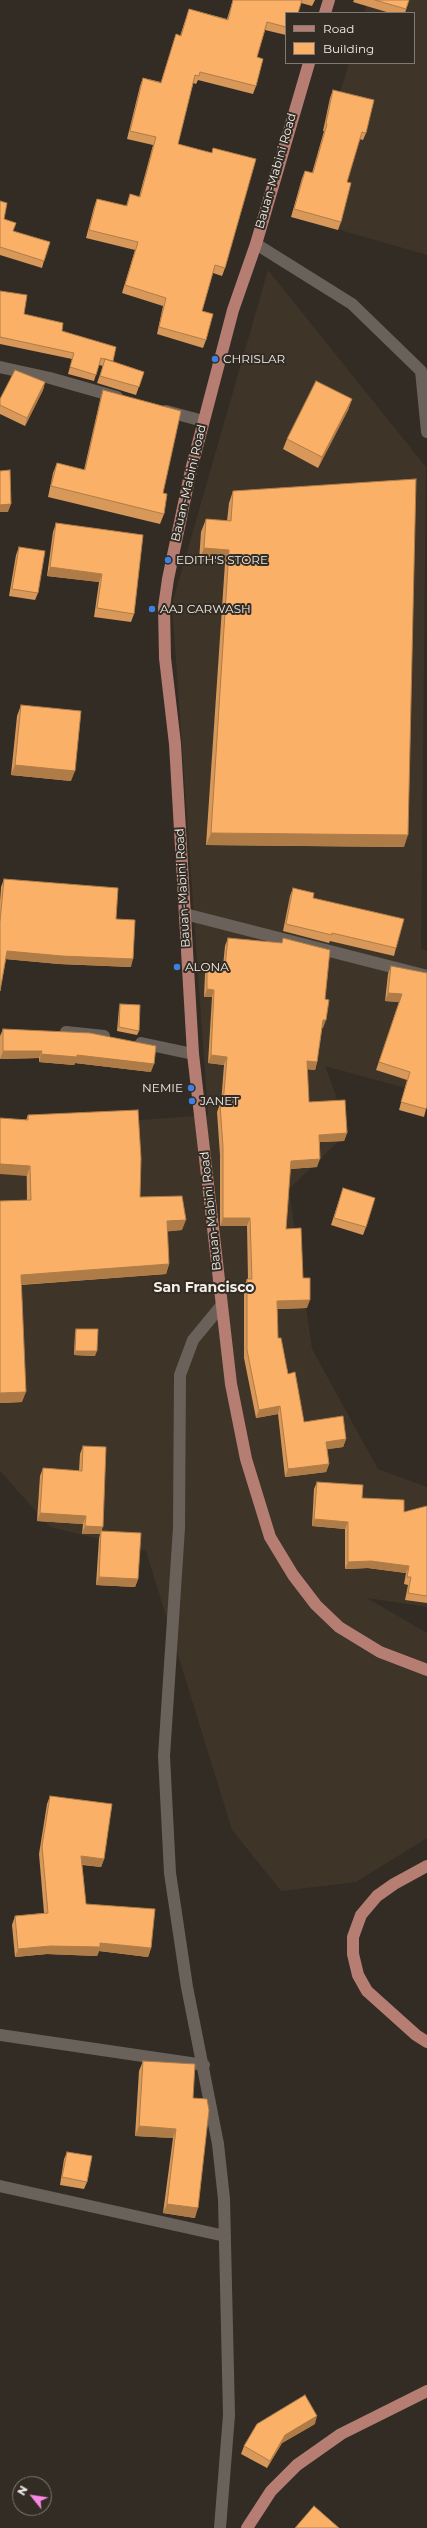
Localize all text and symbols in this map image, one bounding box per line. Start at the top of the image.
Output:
legend [285,12,415,64]
text: Road [323,21,354,36]
text: Building [323,41,374,56]
street label: Bauan-Mabini Road [253,111,299,231]
place label: CHRISLAR [223,352,285,366]
marker: CHRISLAR [210,354,220,364]
street label: Bauan-Mabini Road [169,423,209,543]
place label: EDITH'S STORE [176,553,268,567]
marker: EDITH'S STORE [163,555,173,565]
place label: AAJ CARWASH [160,602,251,616]
marker: AAJ CARWASH [147,604,157,614]
street label: Bauan-Mabini Road [173,828,193,948]
place label: ALONA [185,960,229,974]
marker: ALONA [172,962,182,972]
place label: NEMIE [142,1081,183,1095]
marker: NEMIE [186,1083,196,1093]
place label: JANET [200,1094,239,1108]
marker: JANET [187,1096,197,1106]
street label: Bauan-Mabini Road [198,1151,224,1271]
district label: San Francisco [153,1280,255,1296]
north arrow [12,2476,52,2516]
text: N [14,2483,31,2498]

